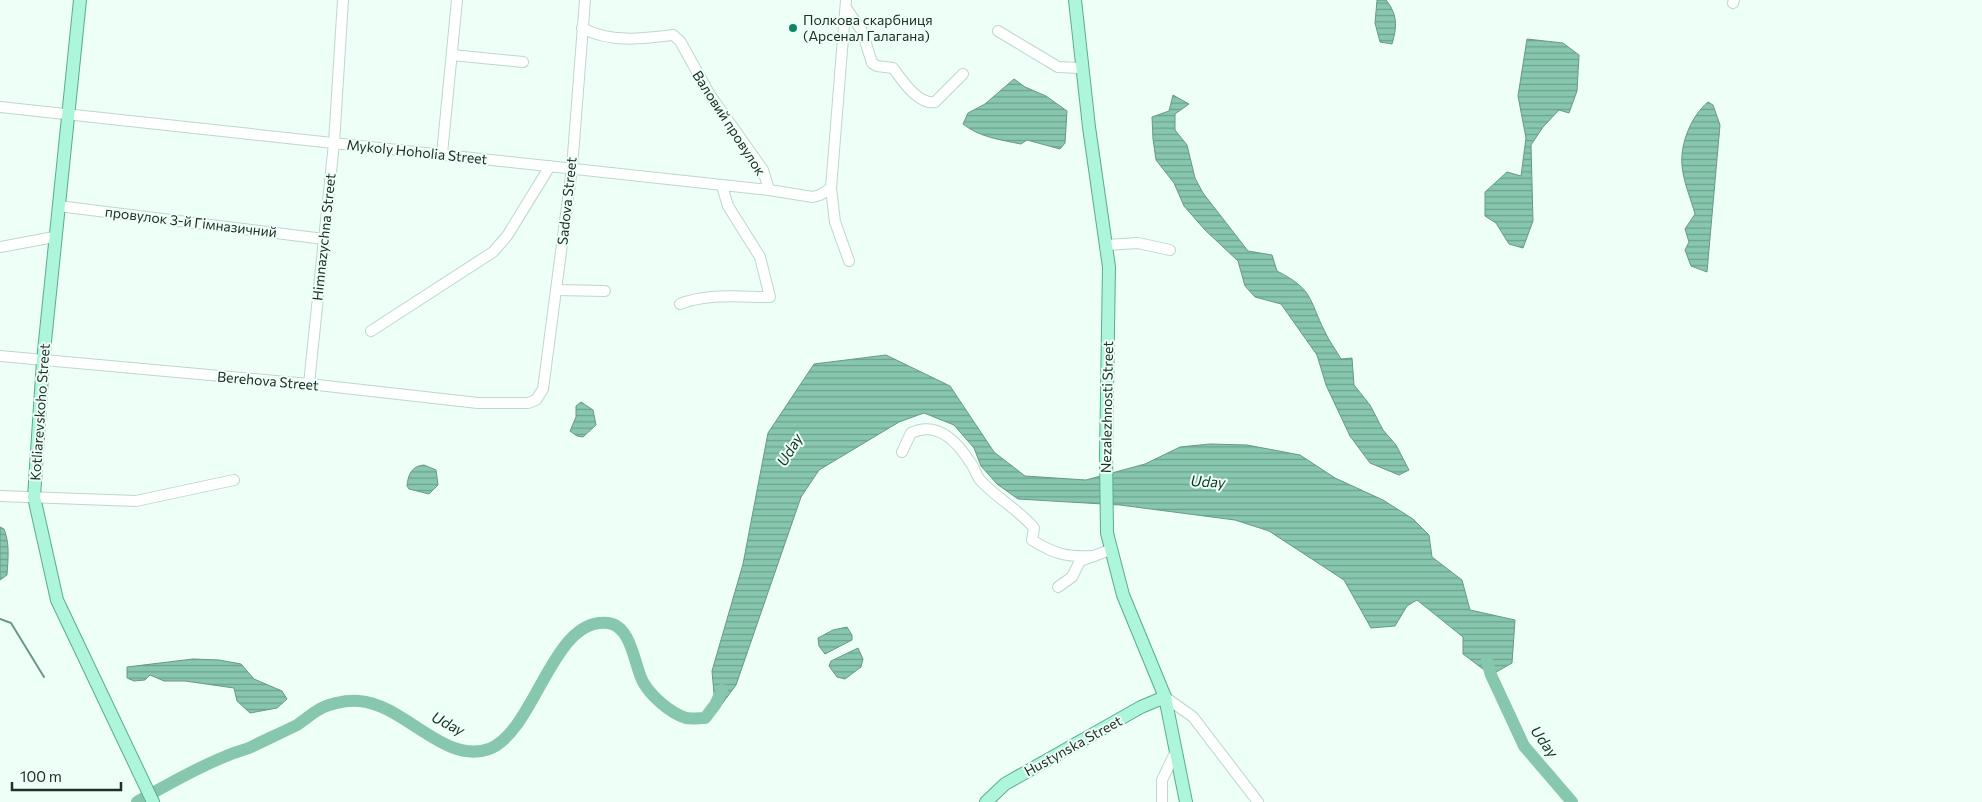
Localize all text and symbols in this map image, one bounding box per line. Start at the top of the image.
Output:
place label: Полкова скарбниця (Арсенал Галагана) [803,11,933,44]
marker: Полкова скарбниця (Арсенал Галагана) [787,22,799,34]
street label: Валовий провулок [689,67,770,179]
street label: Mykoly Hoholia Street [346,136,488,167]
street label: Sadova Street [553,156,580,246]
street label: Himnazychna Street [308,172,339,302]
street label: провулок 3-й Гімназичний [104,203,278,240]
street label: Nezalezhnosti Street [1097,340,1116,473]
street label: Kotliarevskoho Street [26,342,53,481]
street label: Berehova Street [217,368,320,393]
water label: Uday [772,429,806,469]
water label: Uday [1190,471,1227,491]
water label: Uday [429,707,469,740]
street label: Hustynska Street [1021,712,1125,779]
water label: Uday [1527,722,1563,762]
scale bar [12,760,121,792]
text: 100 m [20,767,62,785]

